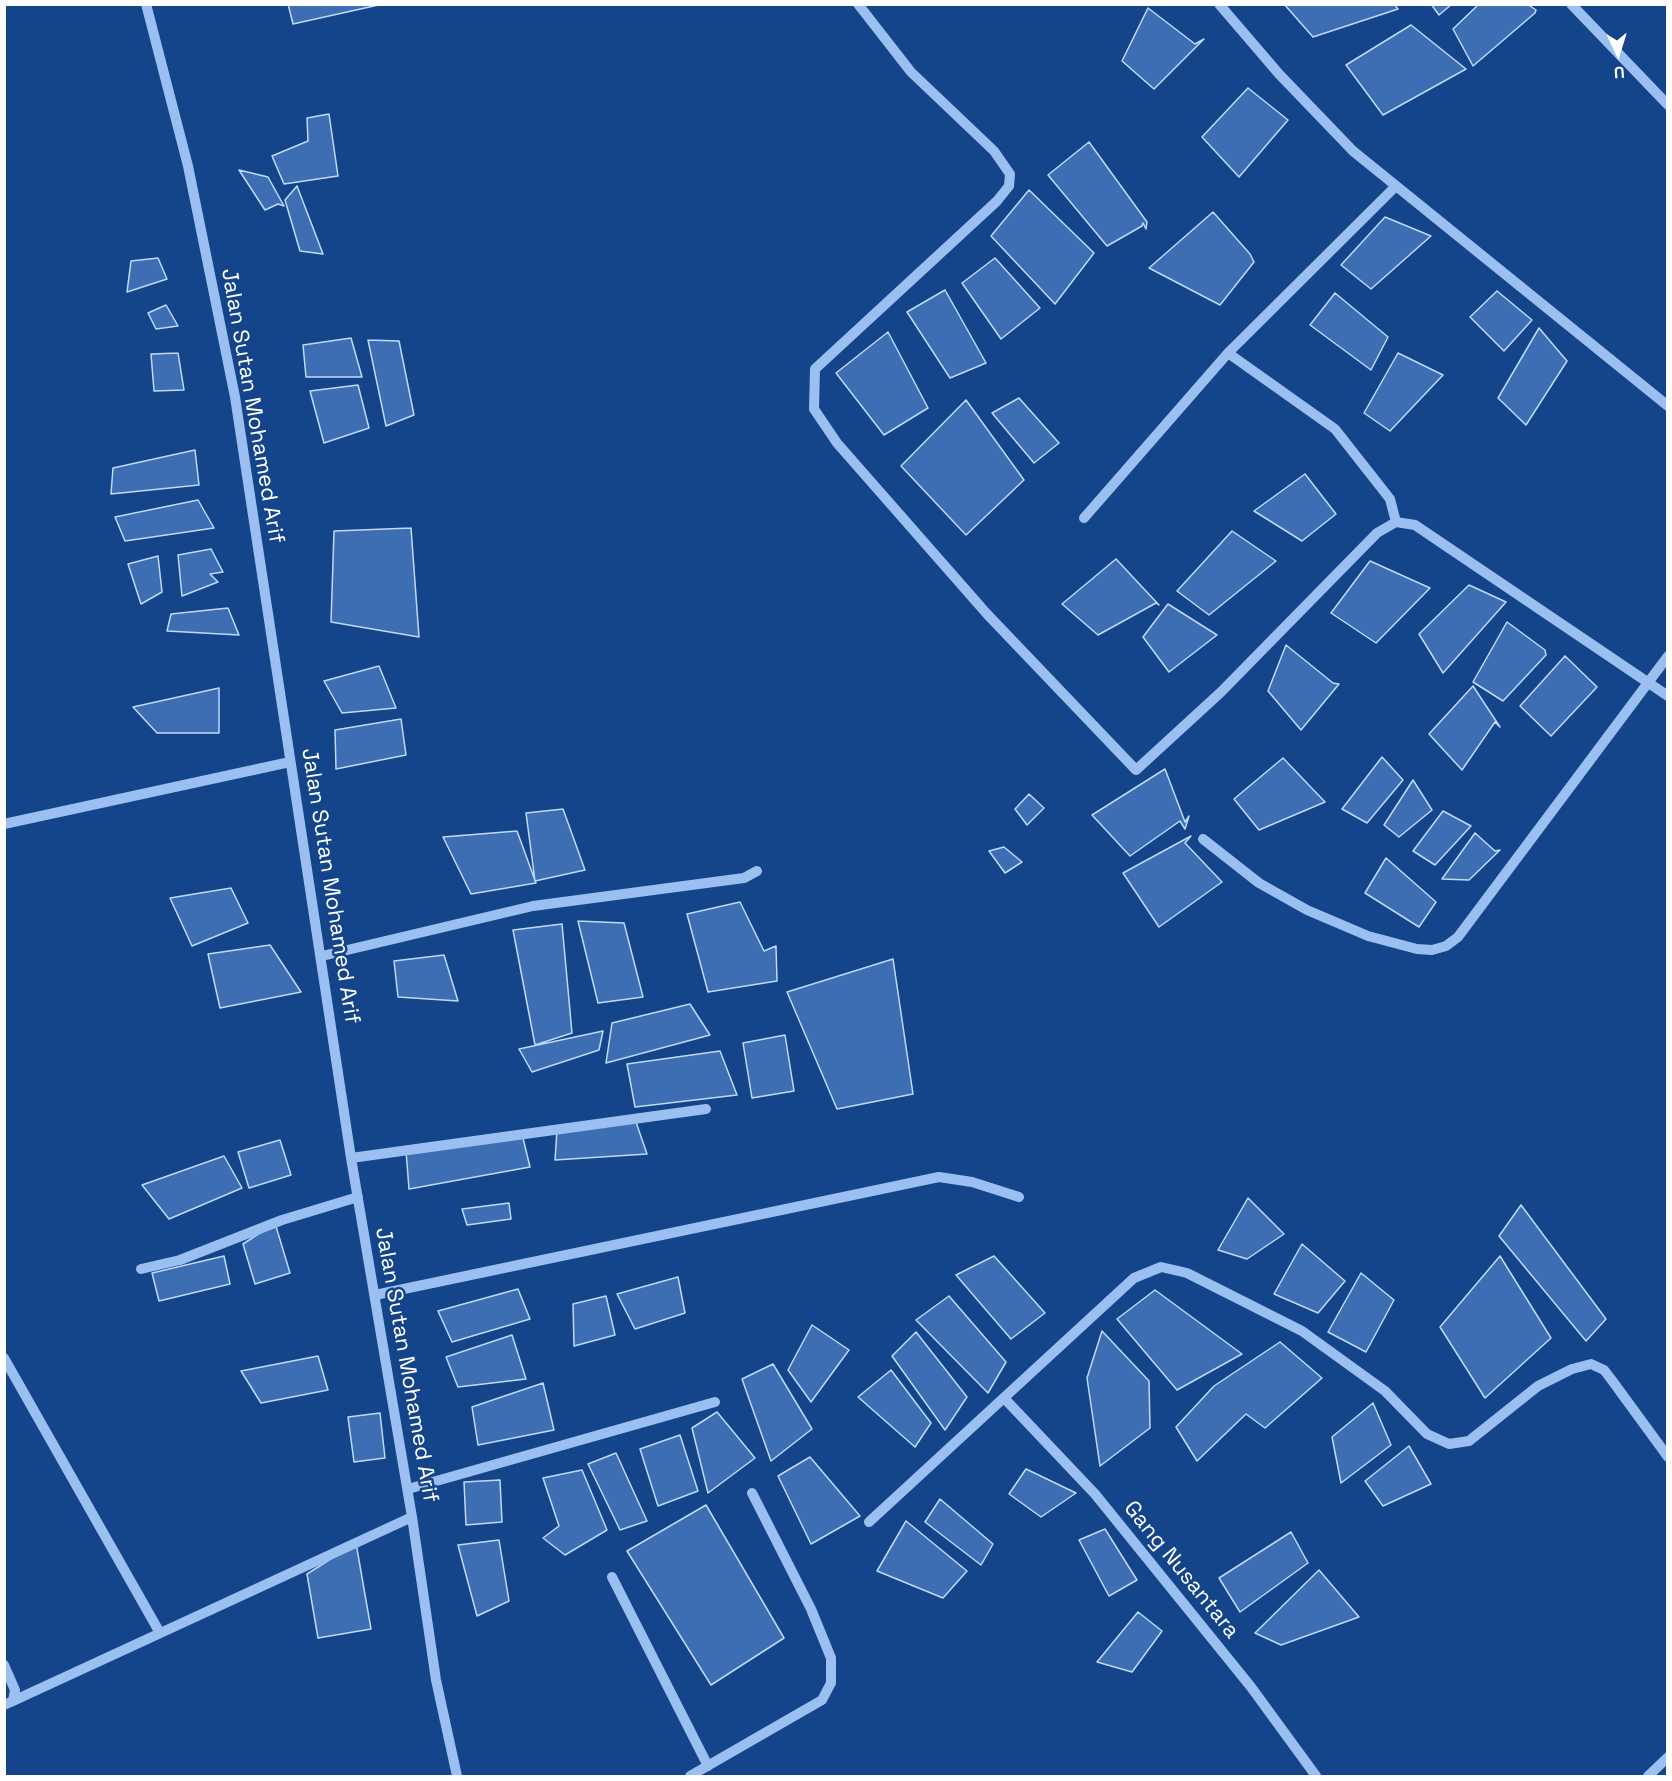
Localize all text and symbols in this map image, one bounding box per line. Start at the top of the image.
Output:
north arrow [1588,24,1648,84]
text: U [1613,62,1625,83]
street label: Jalan Sutan Mohamed Arif [215,266,289,546]
street label: Jalan Sutan Mohamed Arif [295,746,365,1026]
street label: Jalan Sutan Mohamed Arif [369,1225,443,1505]
street label: Gang Nusantara [1118,1496,1244,1644]

